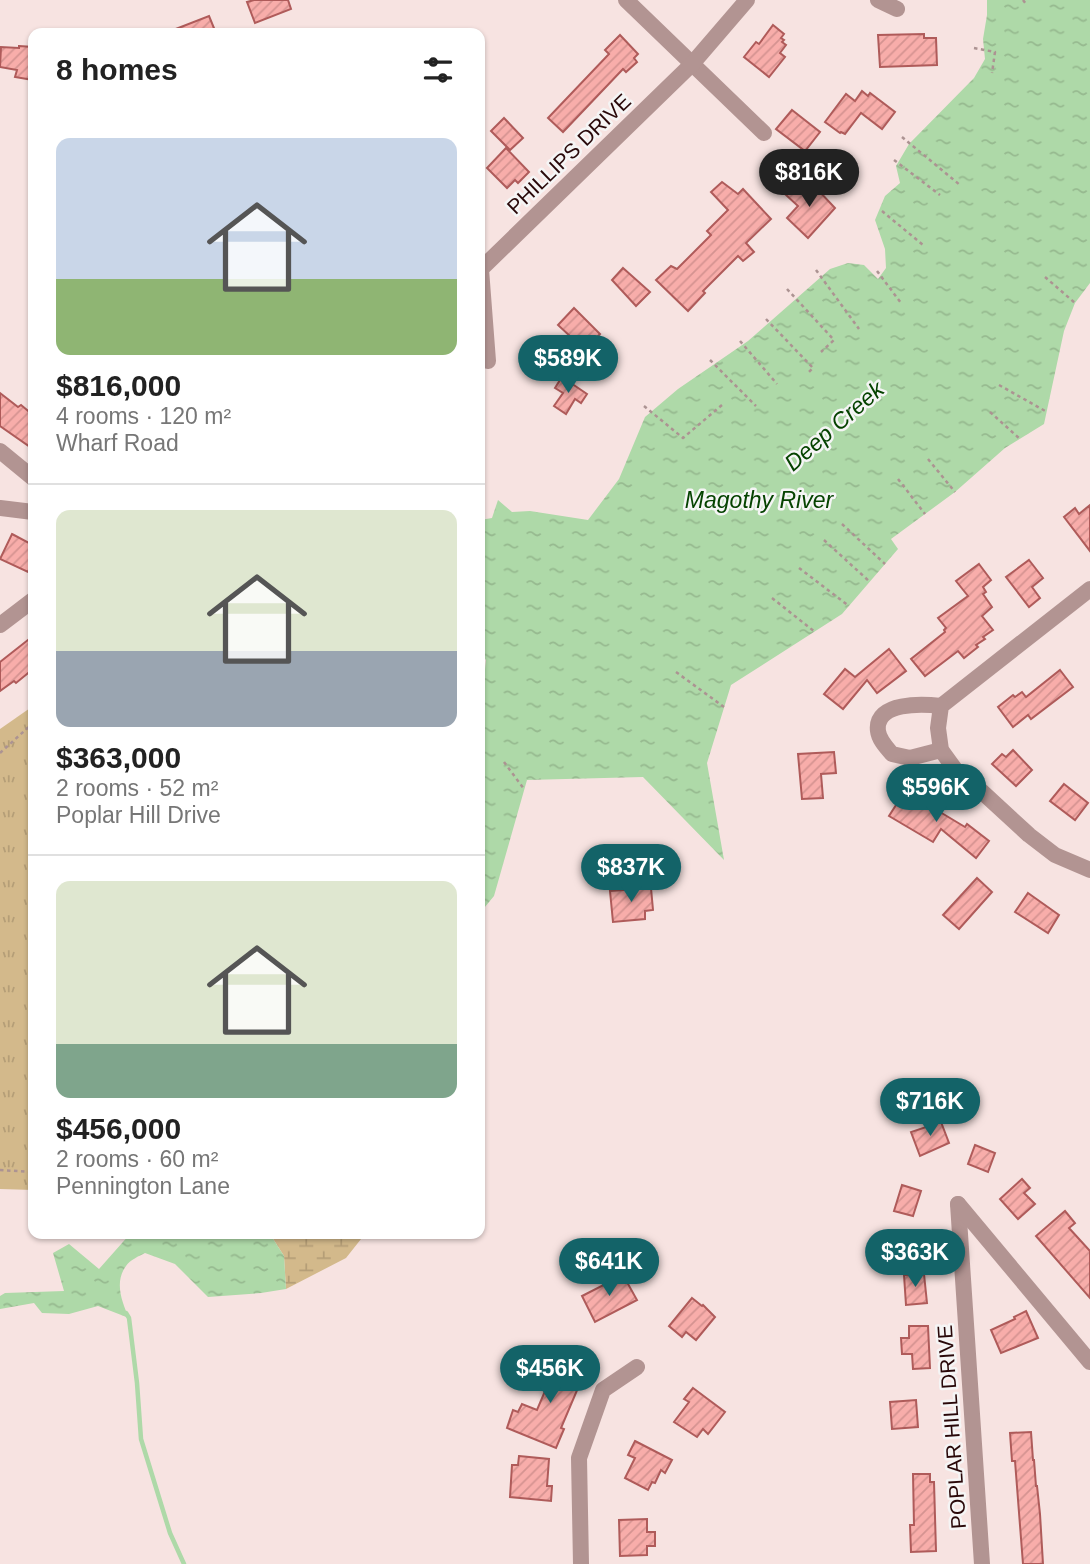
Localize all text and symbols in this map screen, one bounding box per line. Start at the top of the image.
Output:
icon: filters [419,51,457,89]
text: 8 homes [56,53,178,86]
street label: PHILLIPS DRIVE [502,89,635,218]
pin: $816K [760,150,858,209]
text: $816K [775,159,843,185]
icon: home [194,184,320,310]
pin: $589K [519,336,617,395]
text: $589K [534,345,602,371]
text: $816,000 [56,369,181,402]
water label: Deep Creek [779,375,890,476]
text: 4 rooms · 120 m² [56,403,231,429]
text: Wharf Road [56,430,179,456]
water label: Magothy River [685,487,834,513]
icon: home [194,556,320,682]
text: $363,000 [56,741,181,774]
pin: $596K [887,764,985,824]
text: $596K [902,774,970,800]
text: 2 rooms · 52 m² [56,775,218,801]
text: Poplar Hill Drive [56,802,221,828]
pin: $837K [582,844,680,904]
text: $837K [597,854,665,880]
icon: home [194,927,320,1053]
pin: $716K [881,1078,979,1138]
text: $716K [896,1088,964,1114]
text: $456,000 [56,1112,181,1145]
text: 2 rooms · 60 m² [56,1146,218,1172]
text: Pennington Lane [56,1173,230,1199]
pin: $363K [866,1230,964,1289]
pin: $641K [560,1238,658,1298]
text: $363K [881,1239,949,1265]
text: $641K [575,1248,643,1274]
street label: POPLAR HILL DRIVE [933,1324,970,1530]
pin: $456K [501,1346,599,1405]
text: $456K [516,1355,584,1381]

